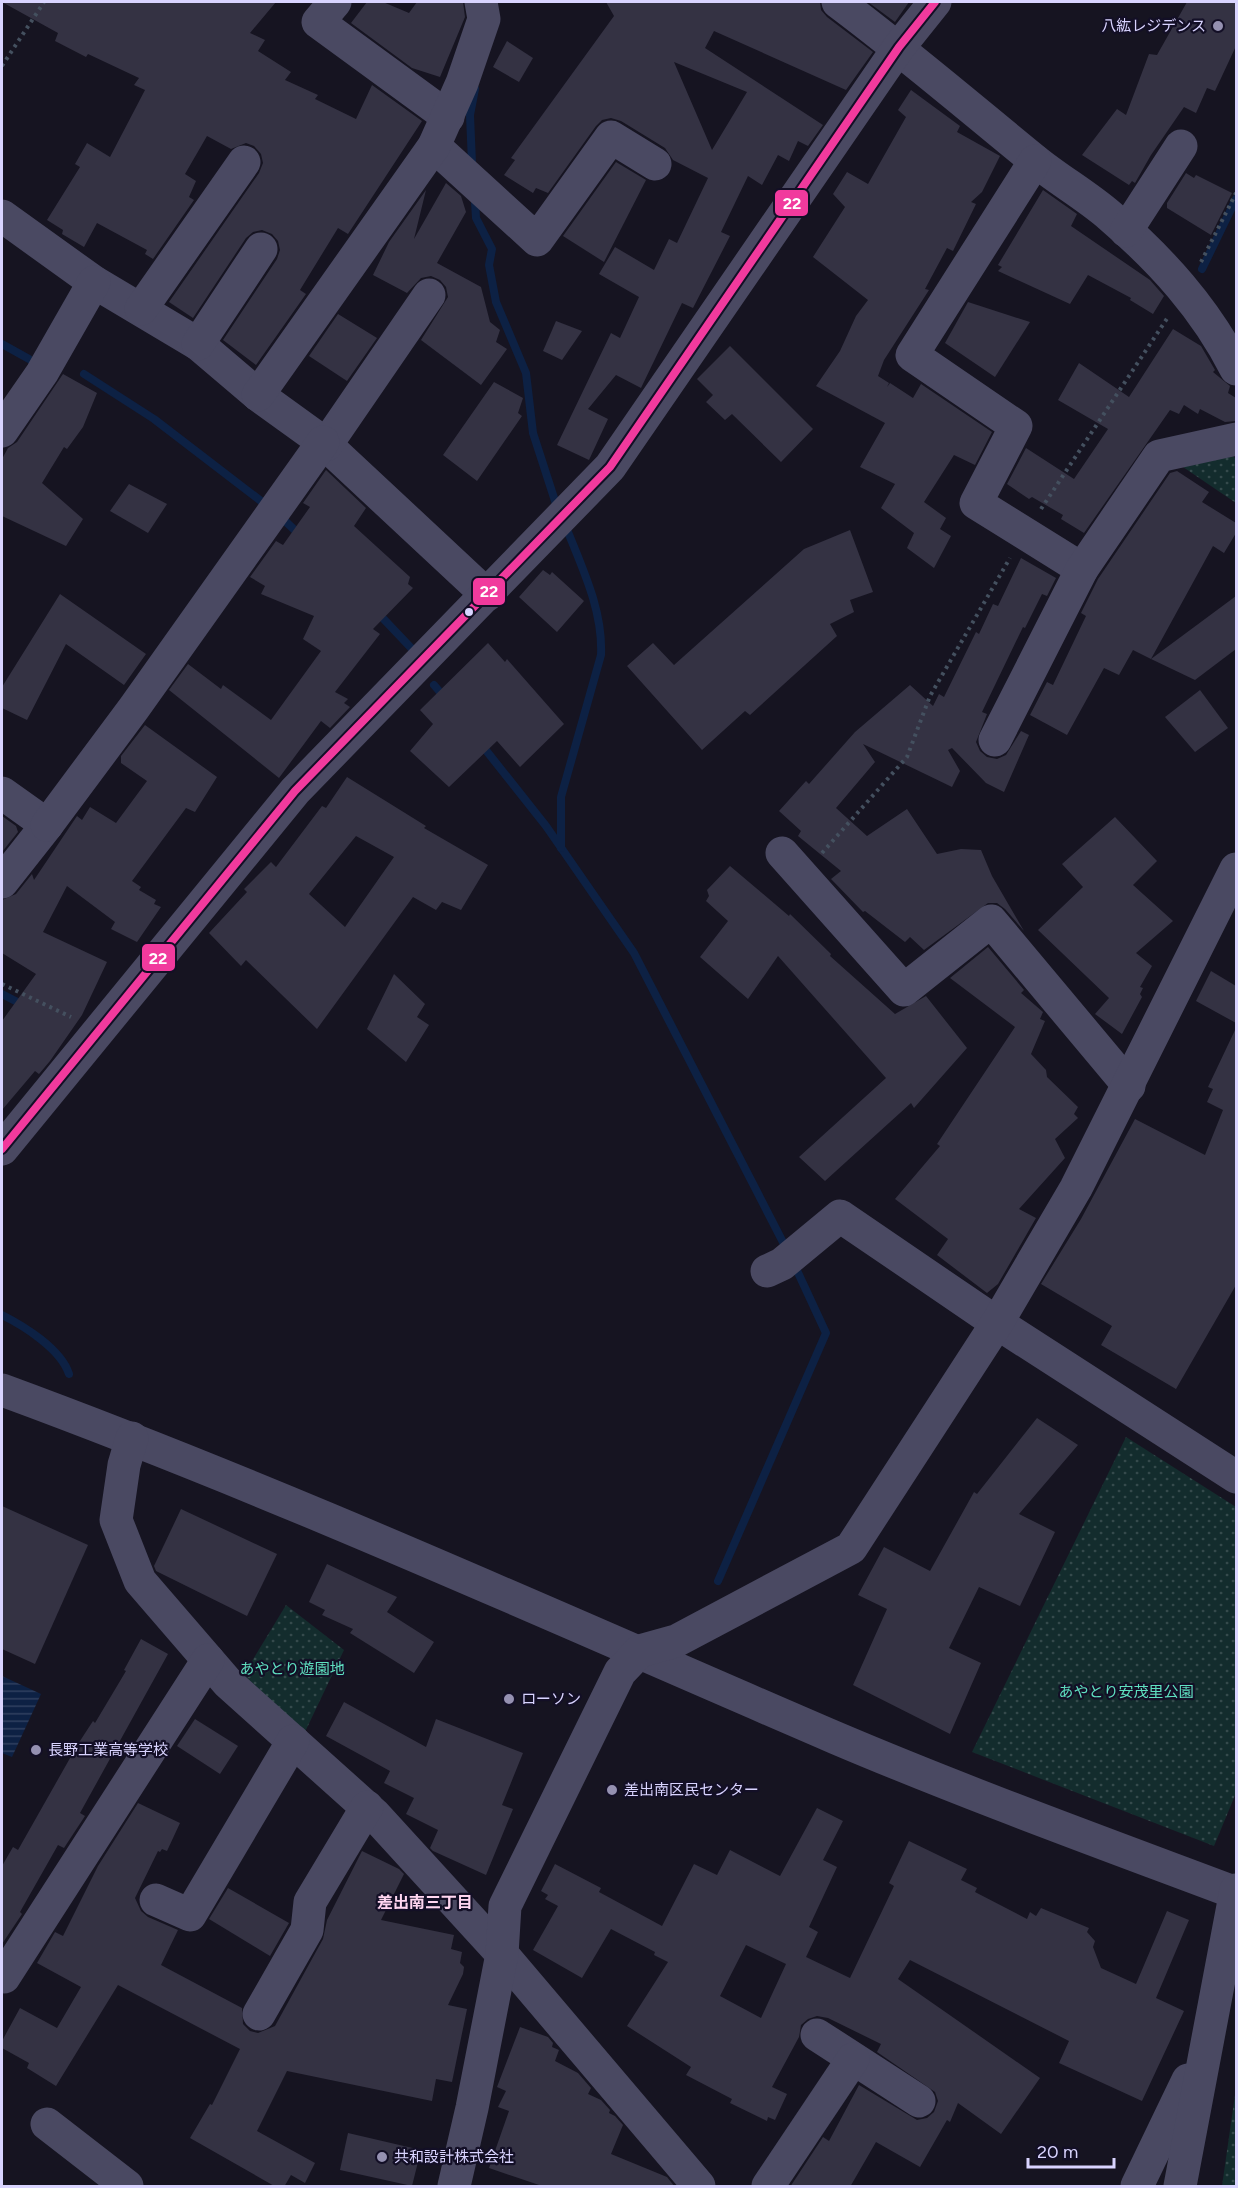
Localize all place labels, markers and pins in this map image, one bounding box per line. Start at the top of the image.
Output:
place label: 八紘レジデンス [1101,17,1206,35]
marker: 八紘レジデンス [1211,19,1225,33]
unlabelled marker [463,606,475,618]
place label: ローソン [521,1690,581,1708]
marker: ローソン [502,1692,516,1706]
place label: 長野工業高等学校 [48,1741,168,1759]
marker: 長野工業高等学校 [29,1743,43,1757]
place label: 差出南区民センター [624,1781,759,1799]
marker: 差出南区民センター [605,1783,619,1797]
place label: 共和設計株式会社 [394,2148,514,2166]
marker: 共和設計株式会社 [375,2150,389,2164]

